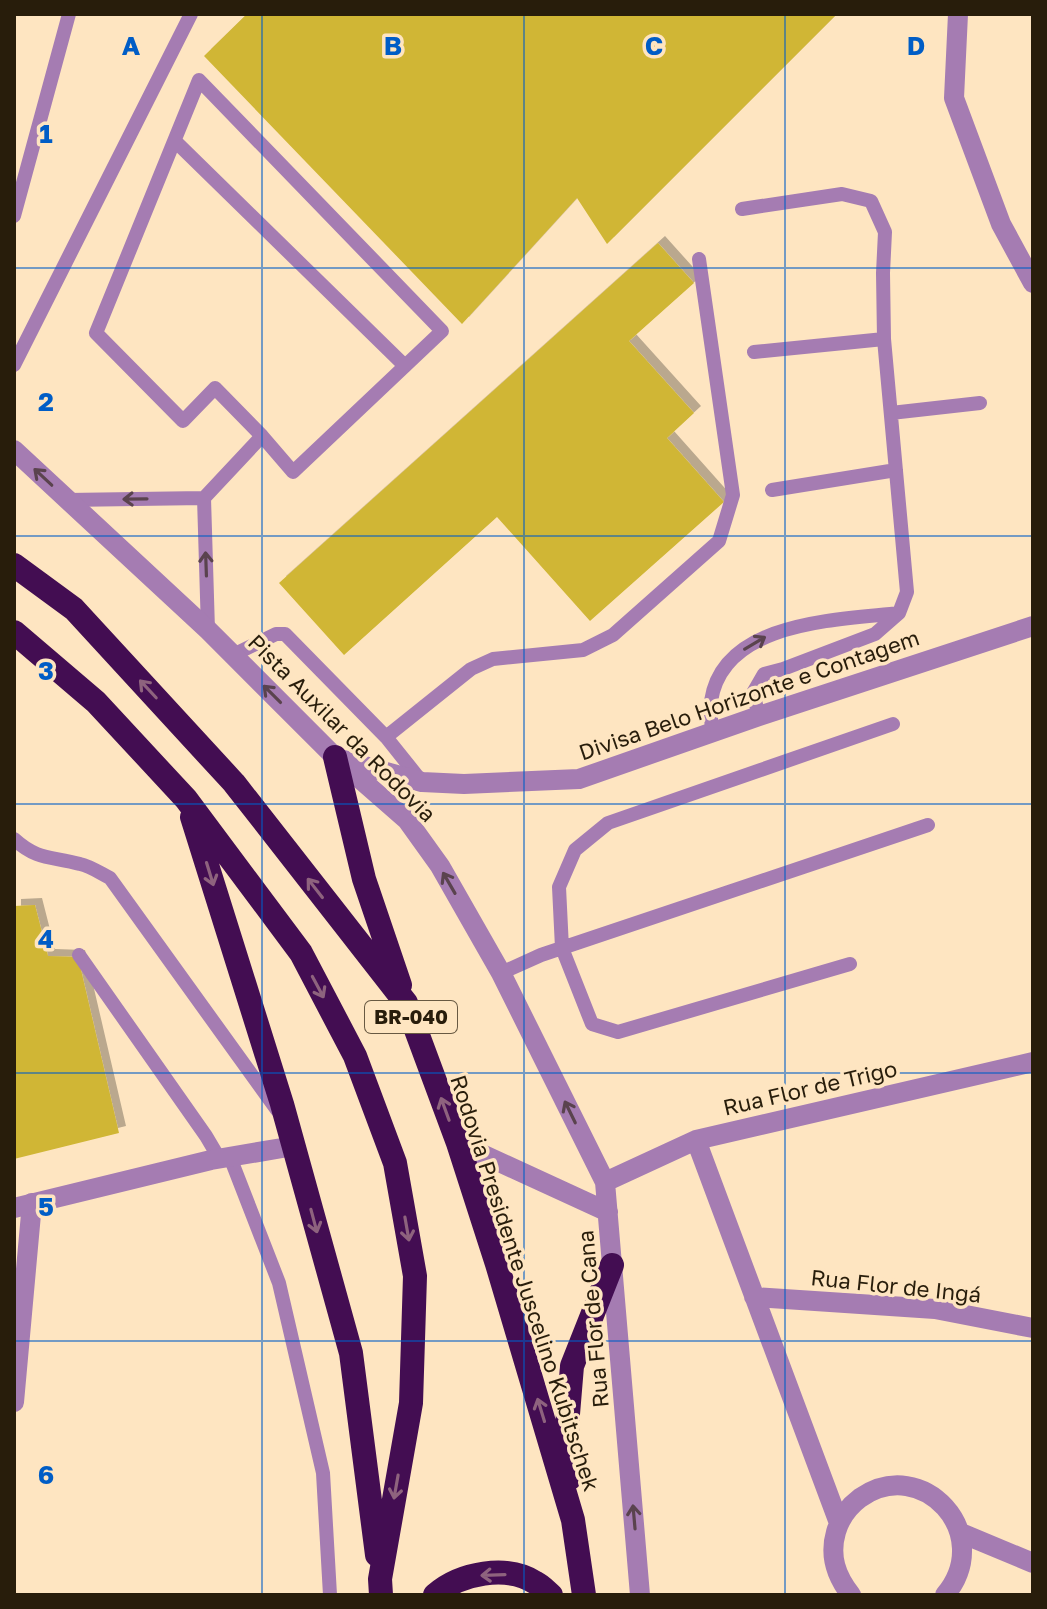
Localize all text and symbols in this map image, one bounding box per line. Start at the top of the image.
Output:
text: A [122,30,141,61]
text: B [384,30,402,61]
text: C [645,30,663,61]
text: D [907,30,925,61]
text: 1 [39,118,53,149]
text: 2 [38,386,54,417]
one-way arrow [33,469,53,487]
one-way arrow [122,491,149,507]
one-way arrow [198,551,213,578]
street label: Divisa Belo Horizonte e Contagem [575,623,922,766]
street label: Pista Auxilar da Rodovia [243,628,442,827]
one-way arrow [743,635,766,651]
text: 3 [38,655,54,686]
one-way arrow [139,680,157,700]
one-way arrow [263,684,282,704]
one-way arrow [203,861,218,886]
one-way arrow [441,871,456,895]
one-way arrow [307,878,324,899]
text: 4 [38,923,54,954]
one-way arrow [311,974,327,998]
road number: BR-040 [365,1001,457,1033]
street label: Rua Flor de Trigo [720,1054,899,1121]
street label: Rodovia Presidente Juscelino Kubitschek [445,1071,606,1494]
one-way arrow [437,1097,451,1122]
one-way arrow [562,1101,578,1125]
text: 5 [38,1191,54,1222]
one-way arrow [308,1207,323,1233]
one-way arrow [401,1216,416,1242]
street label: Rua Flor de Cana [571,1229,614,1409]
street label: Rua Flor de Ingá [810,1263,983,1308]
one-way arrow [533,1398,548,1424]
text: 6 [38,1459,54,1490]
one-way arrow [387,1474,402,1499]
one-way arrow [626,1504,641,1531]
one-way arrow [480,1567,507,1582]

